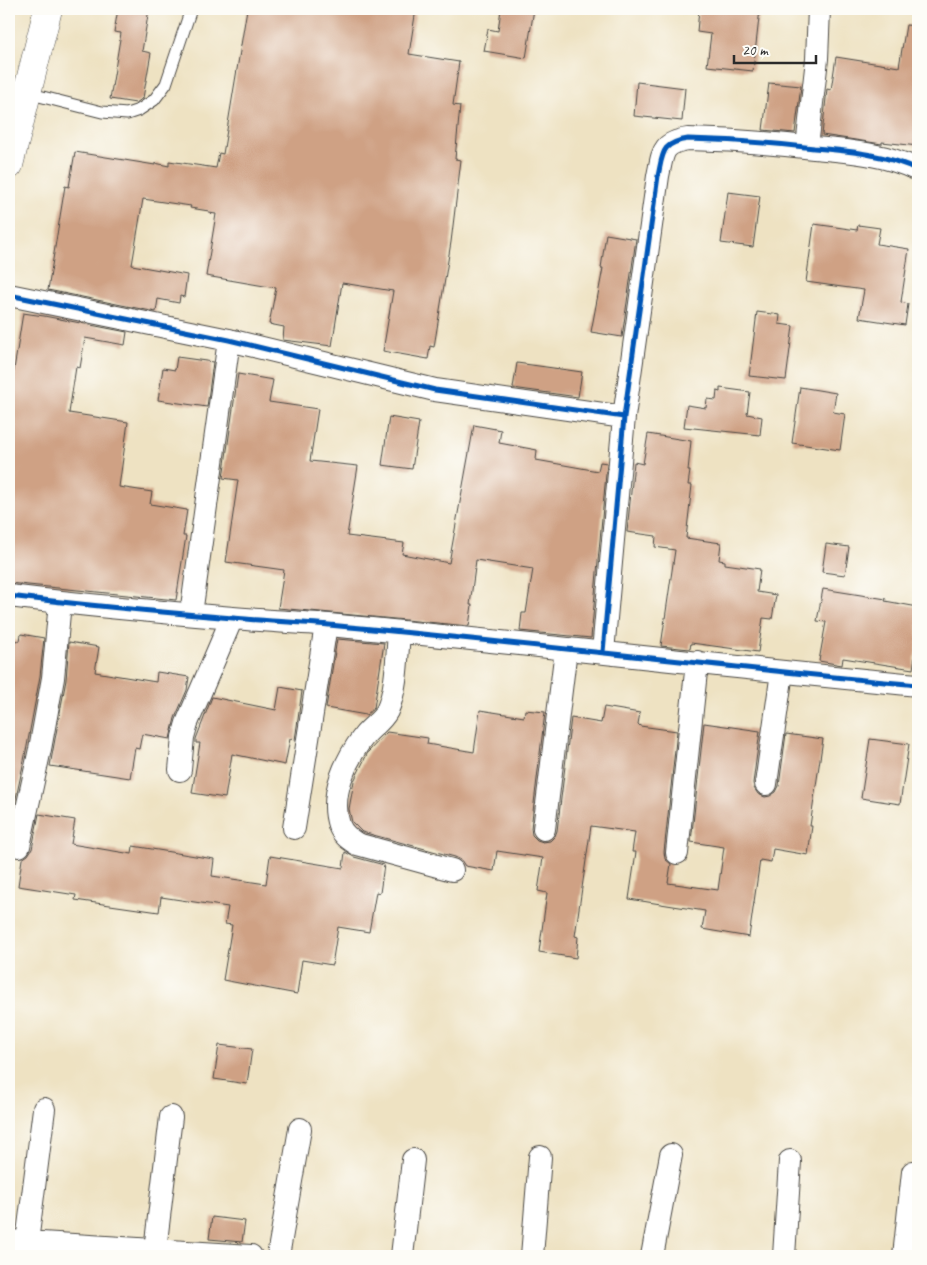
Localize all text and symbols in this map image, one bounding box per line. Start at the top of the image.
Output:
scale bar [734,32,817,64]
text: 20 m [742,41,769,60]

